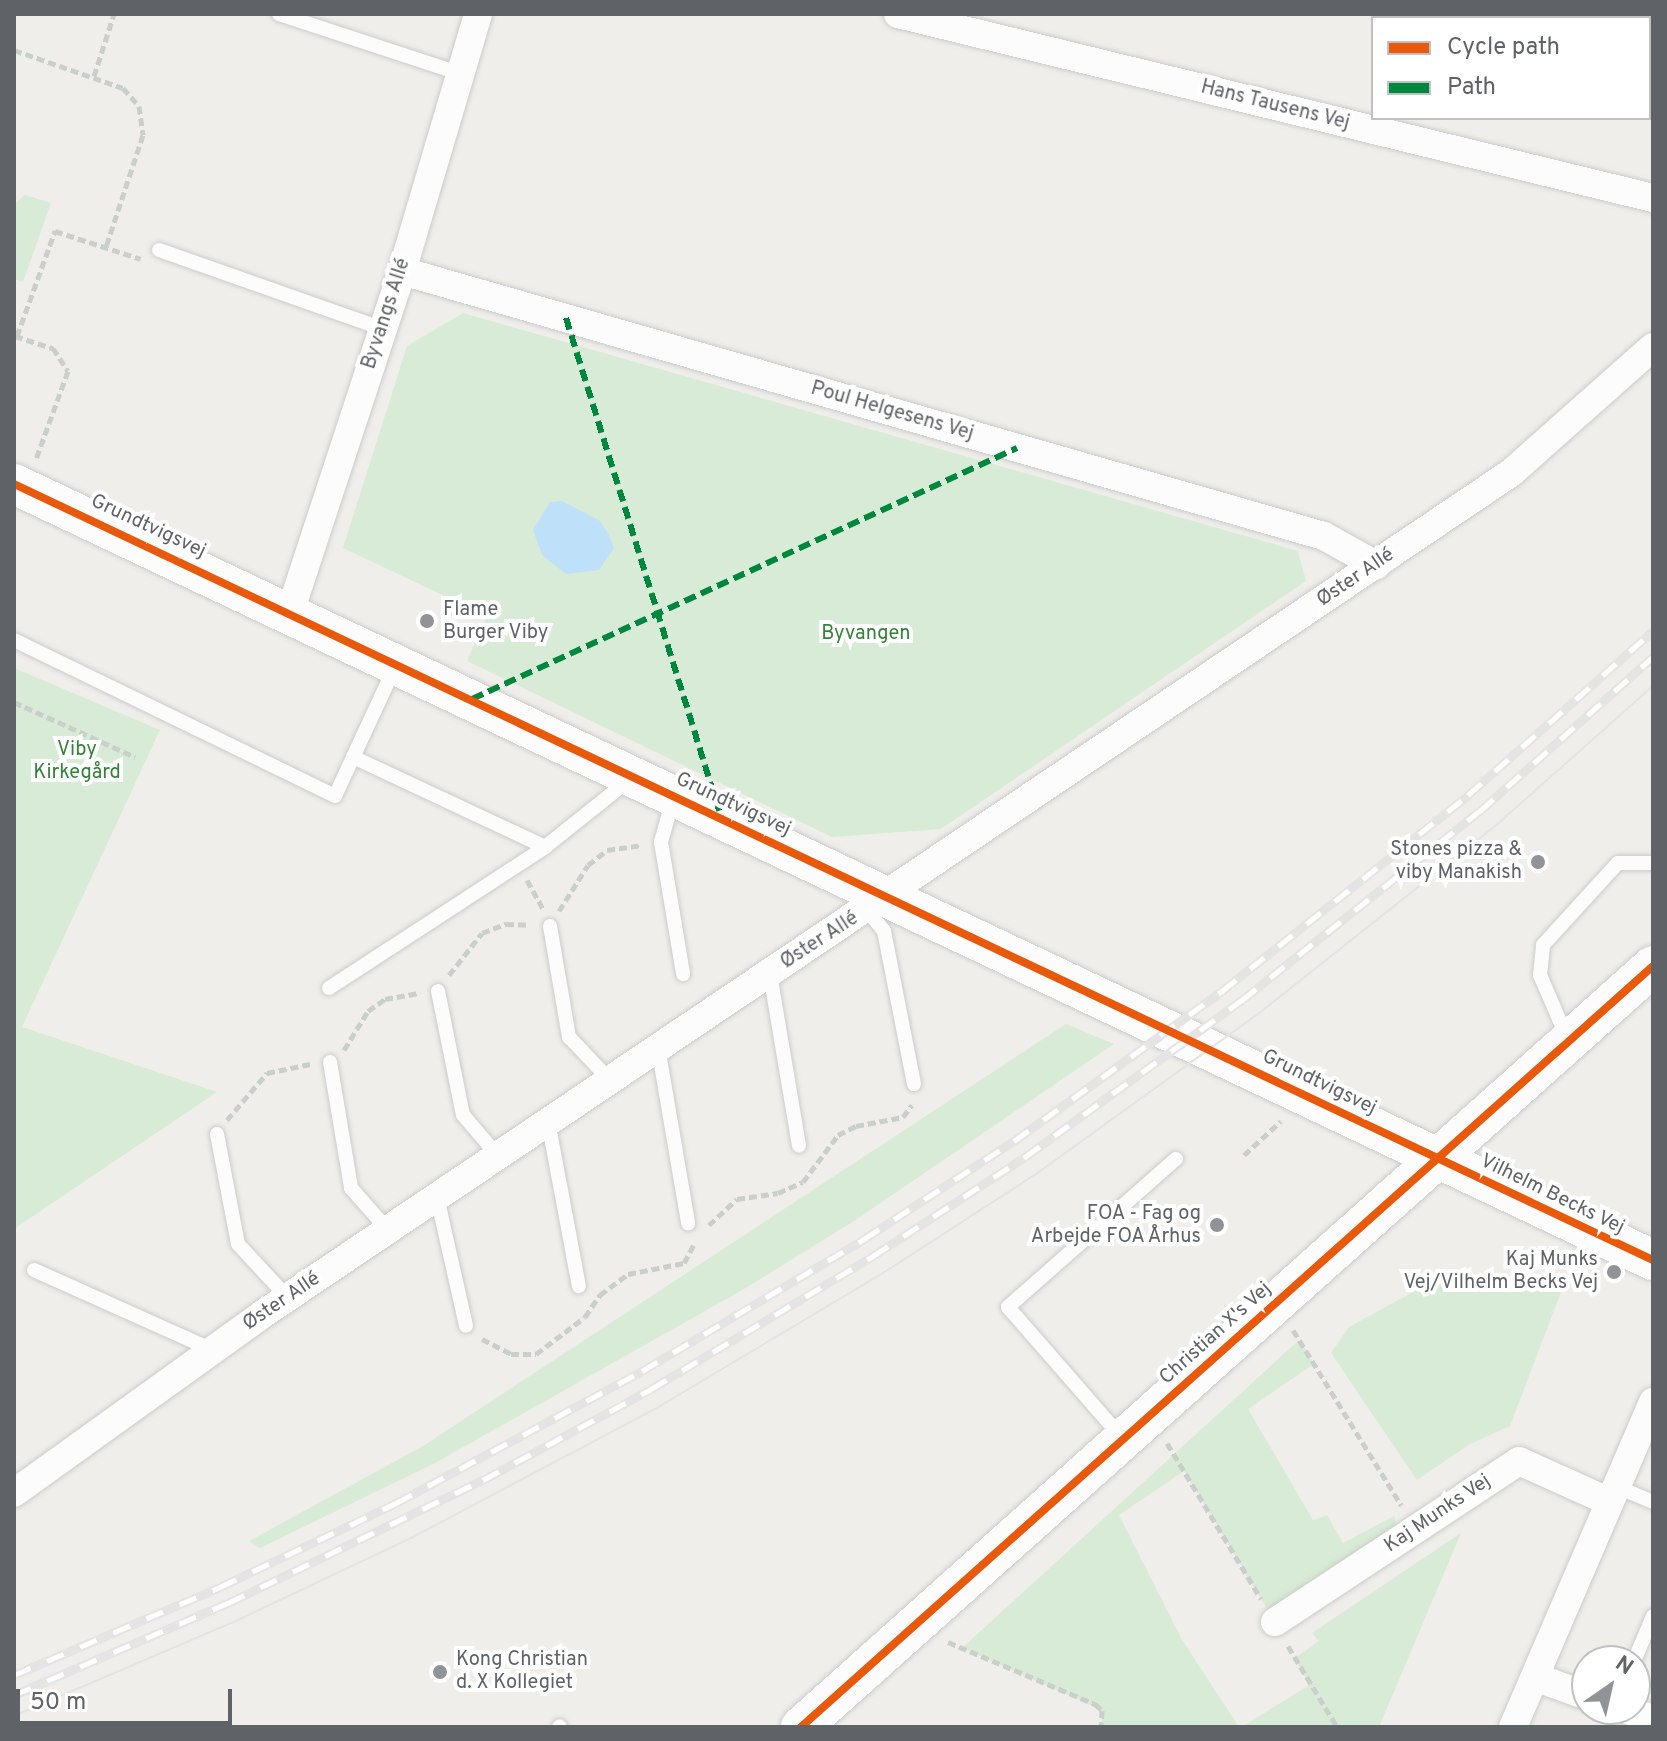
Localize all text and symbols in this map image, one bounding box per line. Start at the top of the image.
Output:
legend [1371,16,1651,120]
text: Cycle path [1447,33,1560,63]
text: Path [1447,73,1496,103]
street label: Hans Tausens Vej [1197,76,1353,136]
street label: Byvangs Allé [358,255,416,373]
street label: Poul Helgesens Vej [807,377,977,447]
street label: Grundtvigsvej [87,490,209,564]
street label: Øster Allé [1312,543,1400,613]
place label: Flame Burger Viby [443,598,549,645]
marker: Flame Burger Viby [418,612,436,630]
park label: Byvangen [821,622,911,646]
park label: Viby Kirkegård [33,739,121,786]
street label: Grundtvigsvej [672,768,794,842]
place label: Stones pizza & viby Manakish [1390,838,1522,885]
marker: Stones pizza & viby Manakish [1529,853,1547,871]
street label: Øster Allé [776,907,864,975]
street label: Grundtvigsvej [1258,1045,1380,1121]
street label: Vilhelm Becks Vej [1476,1150,1628,1240]
place label: FOA - Fag og Arbejde FOA Århus [1029,1202,1201,1249]
marker: FOA - Fag og Arbejde FOA Århus [1208,1216,1226,1234]
place label: Kaj Munks Vej/Vilhelm Becks Vej [1403,1248,1598,1295]
marker: Kaj Munks Vej/Vilhelm Becks Vej [1605,1263,1623,1281]
street label: Øster Allé [238,1267,326,1337]
street label: Christian X's Vej [1155,1277,1277,1391]
street label: Kaj Munks Vej [1380,1469,1496,1559]
north arrow [1571,1645,1651,1725]
place label: Kong Christian d. X Kollegiet [456,1648,588,1695]
text: N [1609,1651,1638,1682]
marker: Kong Christian d. X Kollegiet [431,1663,449,1681]
scale bar [20,1673,236,1723]
text: 50 m [30,1688,86,1718]

